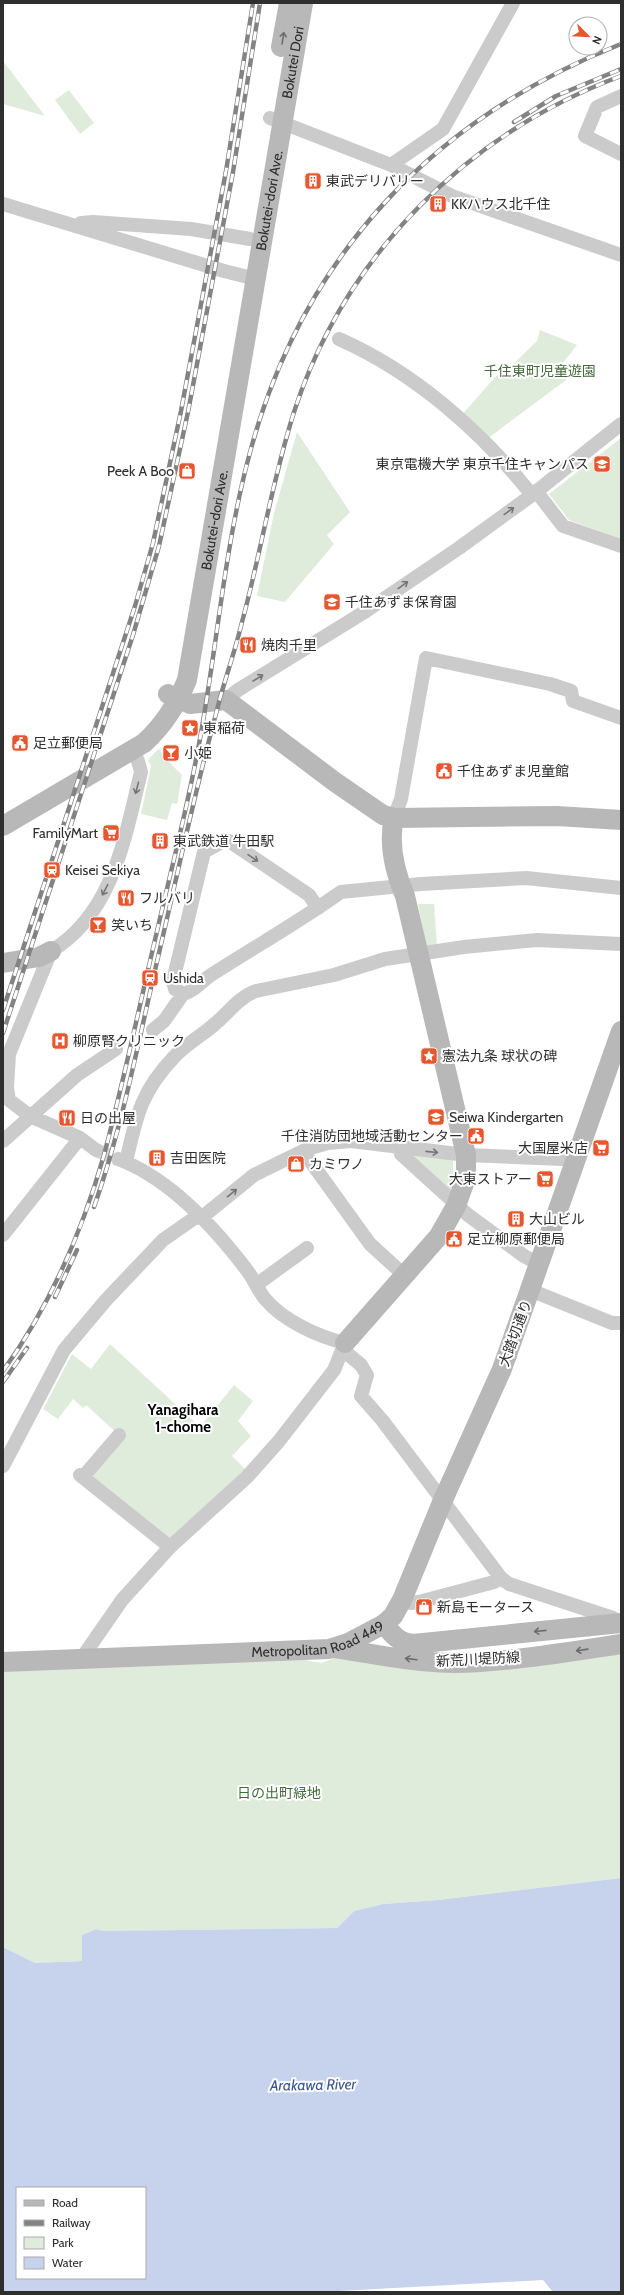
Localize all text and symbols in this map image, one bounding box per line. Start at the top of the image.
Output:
north arrow [568,16,608,56]
street label: Bokutei Dori [278,25,308,100]
one-way arrow [279,32,287,45]
text: N [589,34,605,46]
street label: Bokutei-dori Ave. [252,149,287,252]
building icon: 東武デリバリー [303,171,323,191]
place label: 東武デリバリー [326,172,424,190]
building icon: KKハウス北千住 [428,194,448,214]
place label: KKハウス北千住 [451,195,551,213]
park label: 千住東町児童遊園 [484,362,596,380]
school or university icon: 東京電機大学 東京千住キャンパス [592,454,612,474]
place label: 東京電機大学 東京千住キャンパス [376,455,589,473]
shop icon: Peek A Boo [177,461,197,481]
place label: Peek A Boo [107,462,174,480]
street label: Bokutei-dori Ave. [197,468,232,571]
one-way arrow [504,507,515,515]
one-way arrow [397,581,408,589]
school or university icon: 千住あずま保育園 [322,592,342,612]
place label: 千住あずま保育園 [345,593,457,611]
restaurant icon: 焼肉千里 [238,635,258,655]
place label: 焼肉千里 [261,636,317,654]
one-way arrow [252,674,263,682]
place icon: 東稲荷 [180,718,200,738]
place label: 東稲荷 [203,719,245,737]
public building icon: 足立郵便局 [10,733,30,753]
place label: 足立郵便局 [33,734,103,752]
bar icon: 小姫 [161,743,181,763]
place label: 小姫 [184,744,212,762]
public building icon: 千住あずま児童館 [434,761,454,781]
place label: 千住あずま児童館 [457,762,569,780]
one-way arrow [133,781,140,794]
supermarket icon: FamilyMart [101,823,121,843]
place label: FamilyMart [32,824,98,842]
building icon: 東武鉄道 牛田駅 [150,831,170,851]
place label: 東武鉄道 牛田駅 [173,832,274,850]
one-way arrow [247,854,258,862]
station icon: Keisei Sekiya [42,860,62,880]
place label: Keisei Sekiya [65,861,140,879]
one-way arrow [101,884,108,896]
restaurant icon: フルバリ [116,888,136,908]
place label: フルバリ [139,889,195,907]
bar icon: 笑いち [88,915,108,935]
place label: 笑いち [111,916,153,934]
station icon: Ushida [140,968,160,988]
place label: Ushida [163,969,204,987]
hospital icon: 柳原腎クリニック [50,1031,70,1051]
place label: 柳原腎クリニック [73,1032,185,1050]
place icon: 憲法九条 球状の碑 [419,1046,439,1066]
place label: 憲法九条 球状の碑 [442,1047,557,1065]
school or university icon: Seiwa Kindergarten [426,1107,446,1127]
restaurant icon: 日の出屋 [57,1108,77,1128]
place label: Seiwa Kindergarten [449,1108,564,1126]
place label: 日の出屋 [80,1109,136,1127]
public building icon: 千住消防団地域活動センター [466,1126,486,1146]
place label: 千住消防団地域活動センター [281,1127,463,1145]
supermarket icon: 大国屋米店 [591,1138,611,1158]
place label: 大国屋米店 [518,1139,588,1157]
building icon: 吉田医院 [147,1148,167,1168]
one-way arrow [425,1148,438,1155]
place label: 吉田医院 [170,1149,226,1167]
shop icon: カミワノ [286,1154,306,1174]
place label: カミワノ [309,1155,364,1173]
supermarket icon: 大東ストアー [535,1169,555,1189]
place label: 大東ストアー [449,1170,532,1188]
one-way arrow [227,1188,238,1197]
building icon: 大山ビル [506,1209,526,1229]
place label: 大山ビル [529,1210,585,1228]
public building icon: 足立柳原郵便局 [444,1229,464,1249]
place label: 足立柳原郵便局 [467,1230,565,1248]
street label: 大踏切通り [495,1297,535,1369]
district label: Yanagihara 1-chome [147,1401,219,1436]
shop icon: 新島モータース [414,1597,434,1617]
place label: 新島モータース [437,1598,534,1616]
street label: Metropolitan Road 449 [251,1617,387,1661]
one-way arrow [534,1628,547,1635]
one-way arrow [576,1646,589,1654]
street label: 新荒川堤防線 [436,1648,520,1670]
one-way arrow [405,1655,418,1663]
park label: 日の出町緑地 [237,1784,321,1802]
water label: Arakawa River [269,2075,358,2095]
legend [16,2187,146,2279]
text: Road [52,2195,78,2210]
text: Railway [52,2215,90,2230]
text: Park [52,2235,74,2250]
text: Water [52,2255,83,2270]

